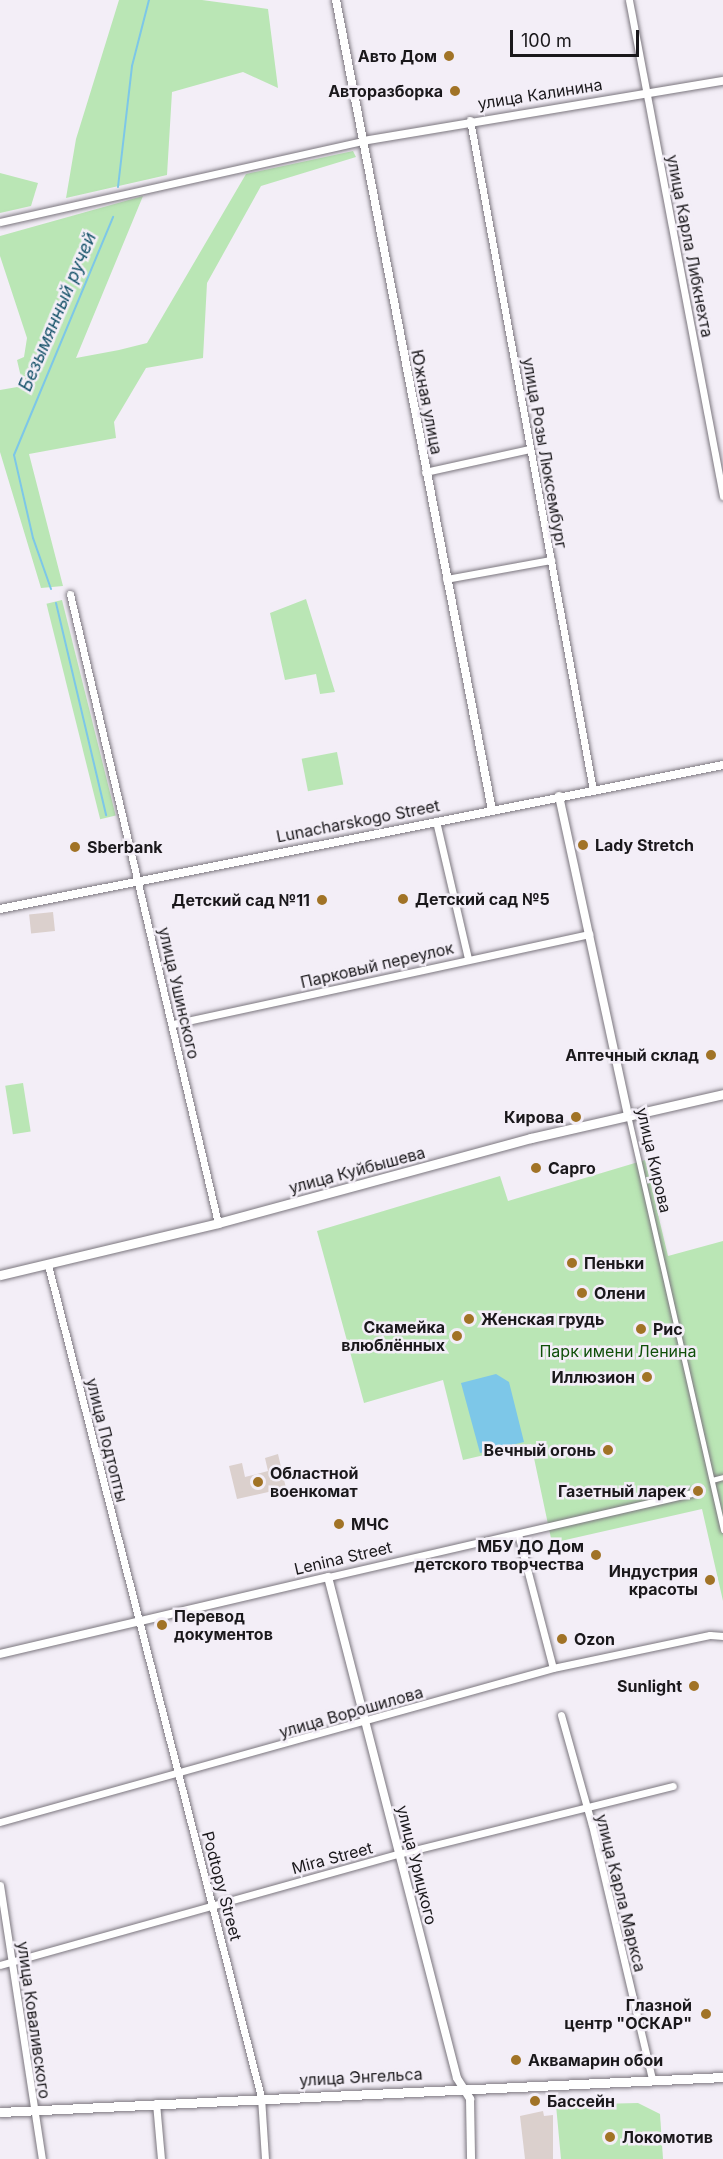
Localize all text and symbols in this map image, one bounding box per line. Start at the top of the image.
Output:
scale bar [513,18,642,56]
text: 100 m [521,30,572,51]
place label: Авто Дом [358,46,437,66]
marker: Авто Дом [442,49,456,63]
street label: улица Калинина [476,75,604,113]
place label: Авторазборка [328,81,443,101]
marker: Авторазборка [448,84,462,98]
street label: улица Карла Либкнехта [663,153,717,339]
water label: Безымянный ручей [15,229,101,395]
street label: Южная улица [407,348,447,456]
street label: улица Розы Люксембург [519,356,571,550]
street label: Lunacharskogo Street [275,796,441,846]
place label: Lady Stretch [595,835,694,855]
place label: Sberbank [87,837,163,857]
marker: Lady Stretch [576,838,590,852]
marker: Sberbank [68,840,82,854]
place label: Детский сад №5 [415,889,550,909]
place label: Детский сад №11 [172,890,310,910]
marker: Детский сад №5 [396,892,410,906]
marker: Детский сад №11 [315,893,329,907]
street label: улица Ушинского [154,925,204,1061]
street label: Парковый переулок [299,938,455,992]
place label: Аптечный склад [565,1045,699,1065]
marker: Аптечный склад [704,1048,718,1062]
street label: улица Кирова [633,1105,675,1215]
place label: Кирова [504,1107,564,1127]
marker: Кирова [569,1110,583,1124]
street label: улица Куйбышева [287,1143,427,1197]
place label: Сарго [548,1158,596,1178]
marker: Сарго [529,1161,543,1175]
place label: Пеньки [584,1253,644,1273]
marker: Пеньки [565,1256,579,1270]
place label: Олени [594,1283,645,1303]
marker: Олени [575,1286,589,1300]
place label: Женская грудь [481,1309,604,1329]
marker: Женская грудь [462,1312,476,1326]
place label: Скамейка влюблённых [341,1317,445,1355]
place label: Рис [653,1319,683,1339]
marker: Рис [634,1322,648,1336]
marker: Скамейка влюблённых [450,1329,464,1343]
park label: Парк имени Ленина [539,1341,697,1361]
place label: Иллюзион [552,1367,635,1387]
marker: Иллюзион [640,1370,654,1384]
street label: улица Подтопты [82,1376,132,1504]
place label: Вечный огонь [484,1440,596,1460]
marker: Вечный огонь [601,1443,615,1457]
place label: Областной военкомат [270,1463,358,1501]
marker: Областной военкомат [251,1475,265,1489]
place label: Газетный ларек [558,1481,686,1501]
marker: Газетный ларек [691,1484,705,1498]
place label: МЧС [351,1514,389,1534]
marker: МЧС [332,1517,346,1531]
place label: МБУ ДО Дом детского творчества [414,1536,584,1574]
street label: Lenina Street [292,1537,394,1579]
marker: МБУ ДО Дом детского творчества [589,1548,603,1562]
place label: Индустрия красоты [609,1561,698,1599]
marker: Индустрия красоты [703,1573,717,1587]
place label: Перевод документов [174,1606,273,1644]
marker: Перевод документов [155,1618,169,1632]
place label: Ozon [574,1629,615,1649]
marker: Ozon [555,1632,569,1646]
place label: Sunlight [617,1676,682,1696]
marker: Sunlight [687,1679,701,1693]
street label: улица Ворошилова [277,1682,425,1742]
street label: улица Урицкого [393,1803,441,1927]
street label: улица Карла Маркса [592,1812,650,1974]
street label: Podtopy Street [198,1829,246,1943]
street label: Mira Street [289,1838,375,1878]
street label: улица Коваливского [13,1940,55,2100]
place label: Глазной центр "ОСКАР" [564,1995,692,2033]
marker: Глазной центр "ОСКАР" [697,2005,715,2023]
place label: Аквамарин обои [528,2050,663,2070]
marker: Аквамарин обои [509,2053,523,2067]
street label: улица Энгельса [299,2064,423,2090]
place label: Бассейн [547,2091,615,2111]
marker: Бассейн [528,2094,542,2108]
place label: Локомотив [622,2127,713,2147]
marker: Локомотив [603,2130,617,2144]

